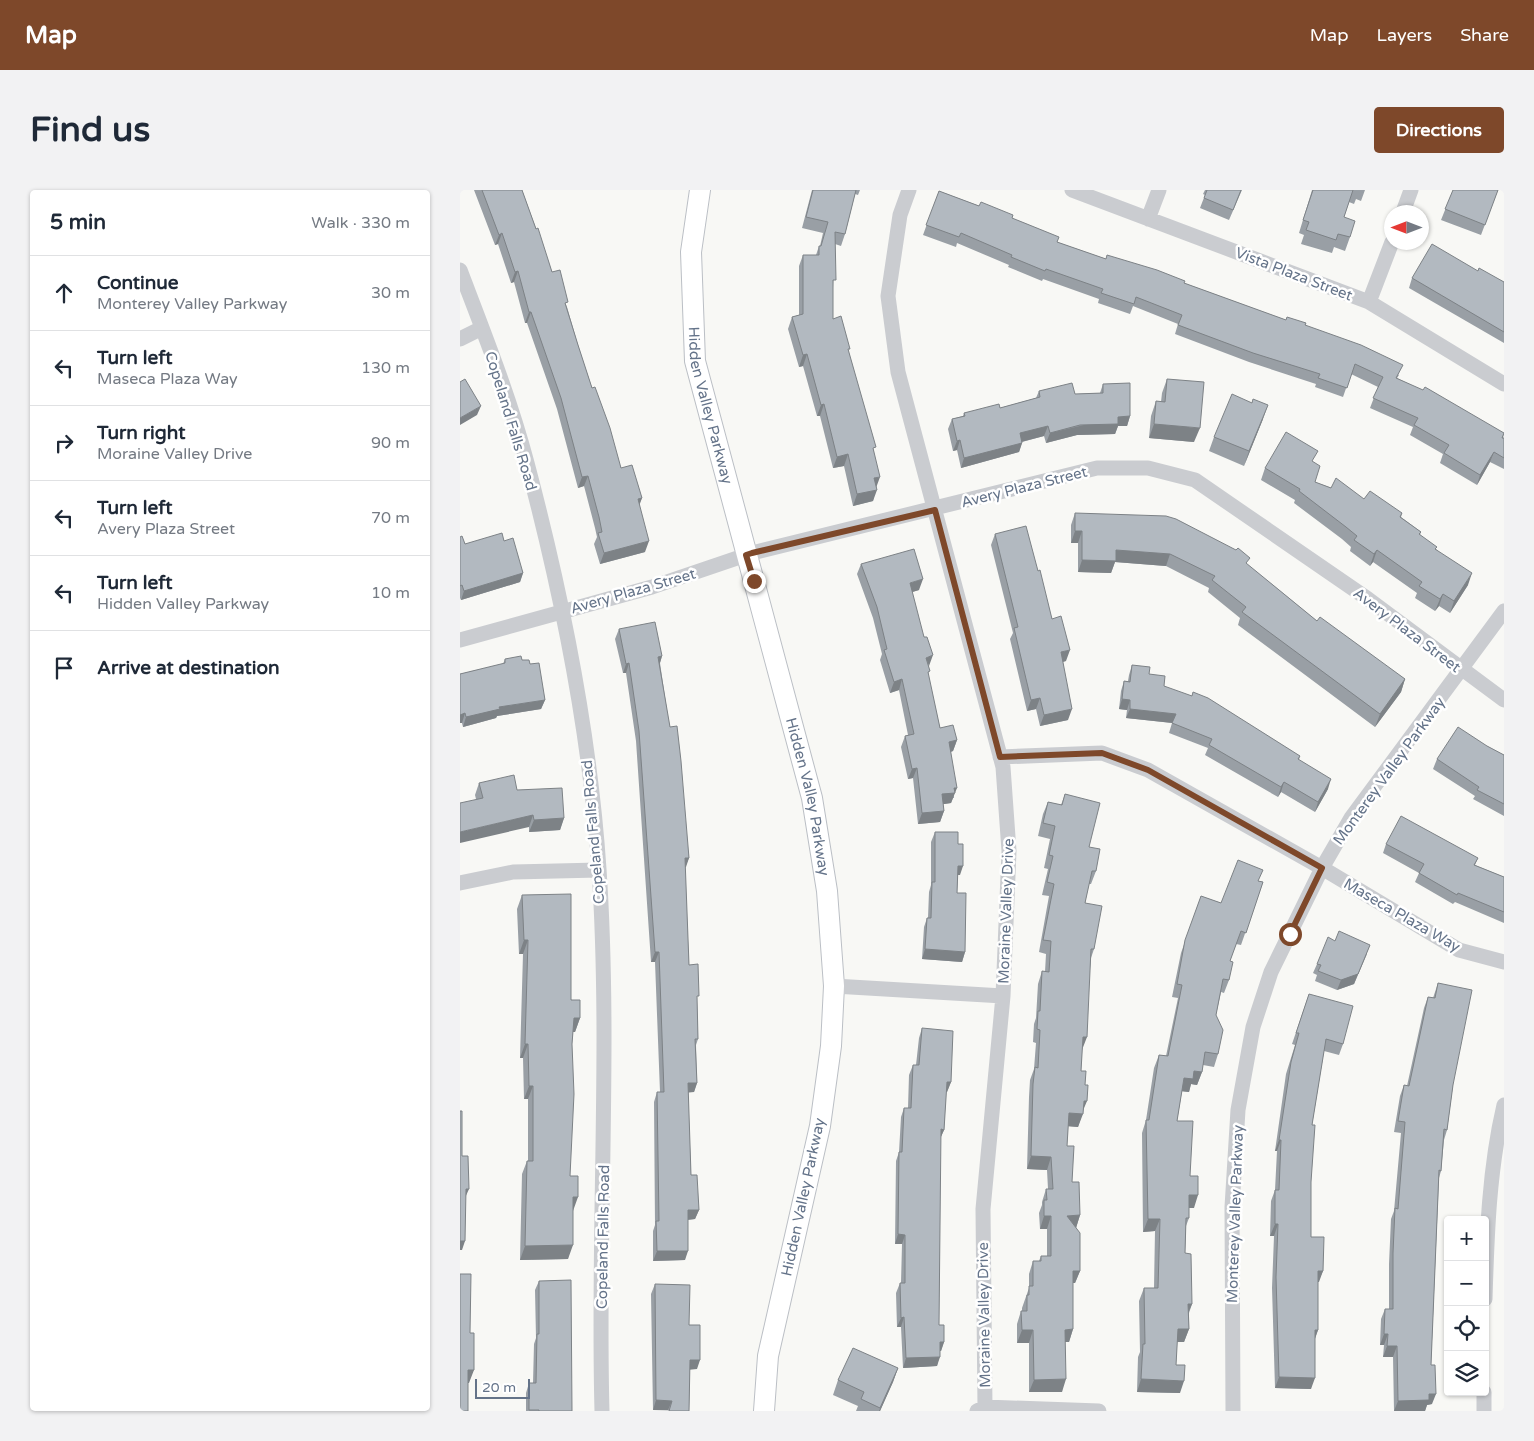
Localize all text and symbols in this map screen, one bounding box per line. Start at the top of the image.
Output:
text: Map [25,21,77,50]
text: Map [1310,24,1349,46]
text: Layers [1377,24,1432,46]
text: Share [1460,24,1509,46]
button: Directions [1374,107,1504,153]
text: Find us [30,109,150,151]
north arrow [1384,205,1429,250]
text: 5 min [50,210,106,235]
text: Walk · 330 m [311,213,410,233]
street label: Vista Plaza Street [1233,243,1355,305]
text: Continue [97,272,179,294]
icon: ahead [50,279,78,307]
text: 30 m [371,283,410,303]
text: Monterey Valley Parkway [97,294,287,314]
street label: Hidden Valley Parkway [685,326,737,486]
text: Turn left [97,347,173,369]
street label: Copeland Falls Road [481,349,541,493]
icon: left [50,354,78,382]
text: 130 m [361,358,410,378]
text: Maseca Plaza Way [97,369,238,389]
text: Turn right [97,422,185,444]
icon: right [50,429,78,457]
text: 90 m [371,433,410,453]
text: Moraine Valley Drive [97,444,252,464]
street label: Avery Plaza Street [959,463,1089,511]
text: Turn left [97,497,173,519]
icon: left [50,504,78,532]
text: 70 m [371,508,410,528]
text: Avery Plaza Street [97,519,235,539]
street label: Avery Plaza Street [568,564,698,618]
route end [743,570,766,593]
text: Turn left [97,572,173,594]
icon: left [50,579,78,607]
text: 10 m [371,583,410,603]
street label: Avery Plaza Street [1350,584,1464,676]
text: Hidden Valley Parkway [97,594,269,614]
icon: arrive [50,654,78,682]
text: Arrive at destination [97,657,280,679]
street label: Monterey Valley Parkway [1329,694,1449,848]
street label: Hidden Valley Parkway [782,716,833,877]
street label: Copeland Falls Road [578,759,608,905]
street label: Moraine Valley Drive [994,838,1018,984]
street label: Maseca Plaza Way [1340,874,1464,956]
route start [1279,923,1302,946]
street label: Hidden Valley Parkway [777,1116,829,1278]
street label: Monterey Valley Parkway [1223,1125,1247,1303]
street label: Copeland Falls Road [593,1165,613,1309]
map controls [1444,1216,1489,1396]
button: + [1444,1216,1489,1261]
street label: Moraine Valley Drive [974,1242,994,1388]
button: − [1444,1261,1489,1306]
button: locate [1444,1306,1489,1351]
button: layers [1444,1351,1489,1396]
scale bar [475,1376,530,1399]
text: 20 m [482,1379,516,1396]

